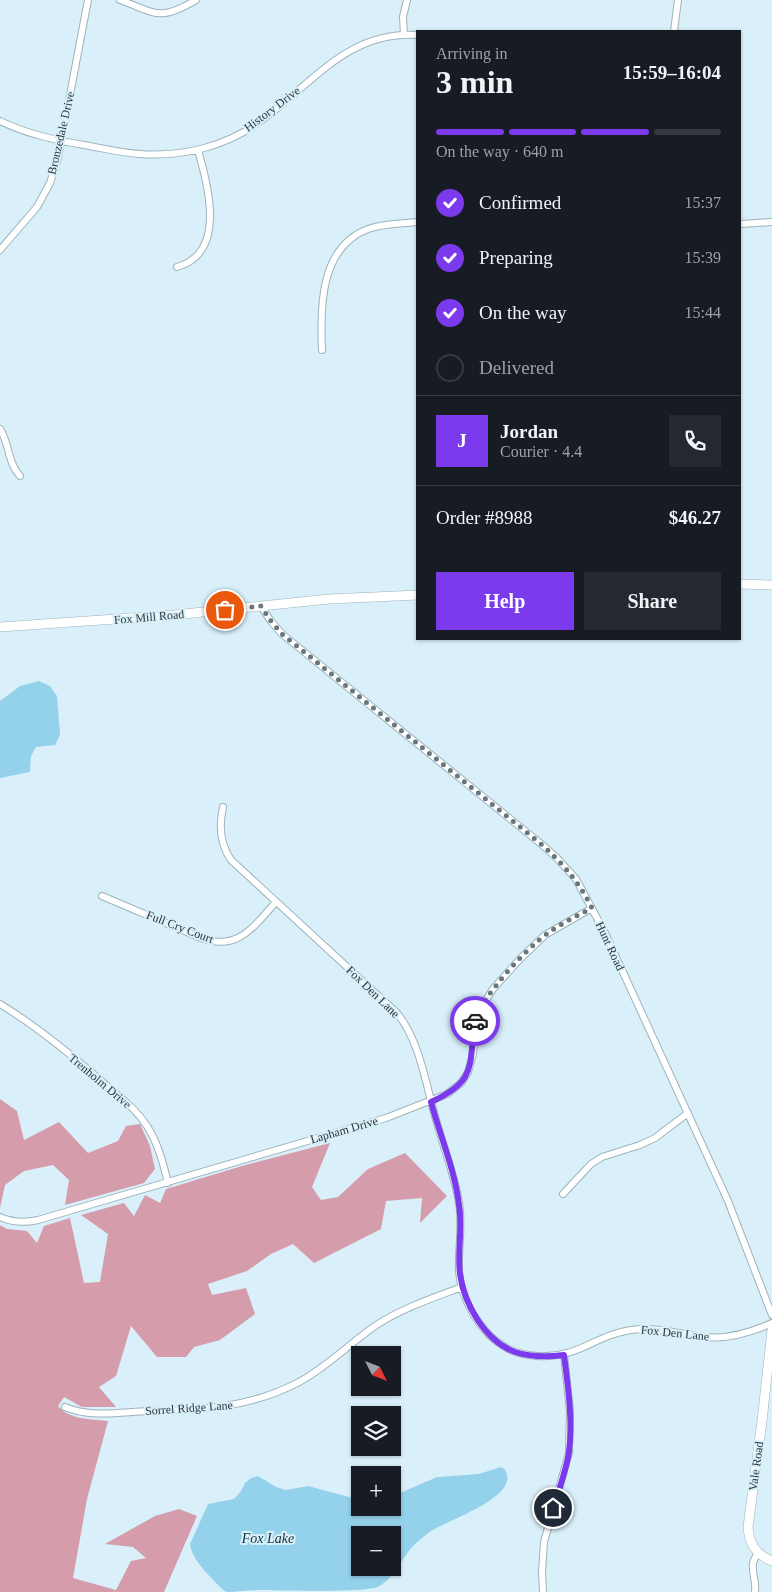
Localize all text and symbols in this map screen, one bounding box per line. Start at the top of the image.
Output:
text: Arriving in [436,45,508,62]
text: 15:59–16:04 [623,62,721,83]
text: 3 min [436,64,513,100]
street label: History Drive [241,83,303,135]
street label: Bronzedale Drive [45,90,77,176]
text: On the way · 640 m [436,143,564,160]
icon: check [436,189,464,217]
text: Confirmed [479,192,561,213]
text: 15:37 [685,194,721,211]
icon: check [436,244,464,272]
text: Preparing [479,247,553,268]
text: 15:39 [685,249,721,266]
icon: check [436,299,464,327]
text: On the way [479,302,567,323]
text: 15:44 [685,304,721,321]
text: Delivered [479,357,554,378]
button: phone [669,415,721,467]
text: Jordan [500,421,558,442]
text: J [457,430,467,451]
text: Courier · 4.4 [500,443,582,460]
text: Order #8988 [436,507,533,528]
text: $46.27 [669,507,721,528]
button: Help [436,572,574,630]
button: Share [584,572,721,630]
pin [204,589,246,631]
icon: bag [211,596,239,624]
street label: Fox Mill Road [113,607,185,627]
street label: Full Cry Court [144,908,216,946]
street label: Hunt Road [593,919,627,973]
street label: Fox Den Lane [343,963,403,1021]
courier [450,996,500,1046]
icon: car [461,1007,489,1035]
street label: Trenholm Drive [66,1051,134,1111]
street label: Lapham Drive [309,1114,379,1146]
street label: Fox Den Lane [640,1322,710,1344]
north arrow [351,1346,401,1396]
map controls [351,1346,401,1576]
street label: Sorrel Ridge Lane [145,1398,233,1418]
button: layers [351,1406,401,1456]
street label: Vale Road [746,1440,766,1492]
button: + [351,1466,401,1516]
pin [532,1487,574,1529]
icon: home [539,1494,567,1522]
button: − [351,1526,401,1576]
water label: Fox Lake [241,1531,294,1546]

